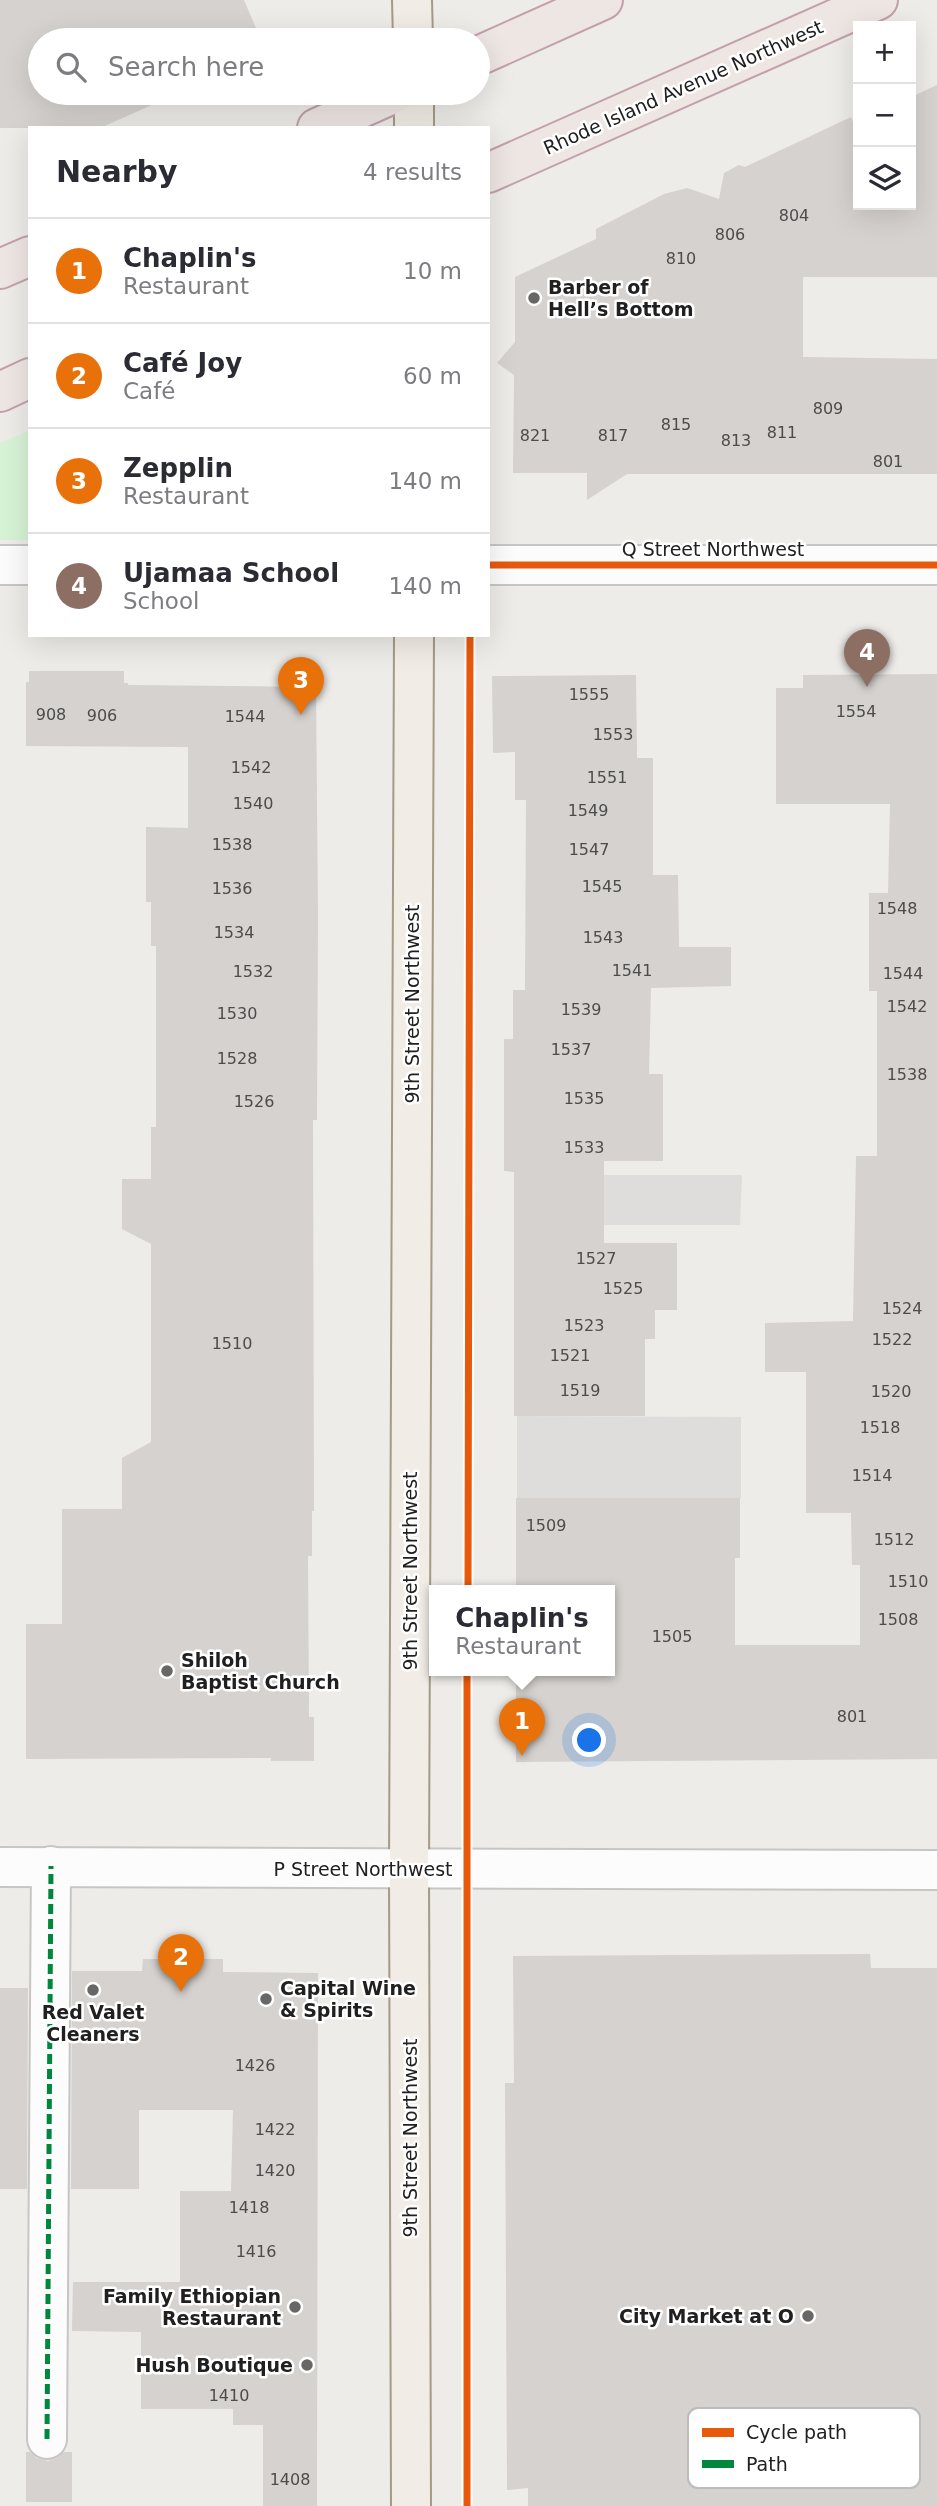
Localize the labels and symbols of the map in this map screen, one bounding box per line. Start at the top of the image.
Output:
street label: Rhode Island Avenue Northwest [540,15,826,159]
house number: 804 [779,206,809,225]
house number: 806 [715,225,745,244]
house number: 810 [666,249,696,268]
place label: Barber of Hell’s Bottom [548,276,694,320]
marker: Barber of Hell’s Bottom [526,290,542,306]
house number: 809 [813,399,843,418]
house number: 815 [661,415,691,434]
house number: 811 [767,423,797,442]
house number: 821 [520,426,550,445]
house number: 817 [598,426,628,445]
house number: 813 [721,431,751,450]
house number: 801 [873,452,903,471]
street label: Q Street Northwest [622,538,804,560]
pin: 4 [844,629,890,687]
pin: 3 [278,657,324,715]
house number: 1555 [569,685,609,704]
house number: 1554 [836,702,876,721]
house number: 908 [36,705,66,724]
house number: 906 [87,706,117,725]
house number: 1544 [225,707,265,726]
house number: 1553 [593,725,633,744]
house number: 1542 [231,758,271,777]
house number: 1551 [587,768,627,787]
house number: 1540 [233,794,273,813]
house number: 1549 [568,801,608,820]
house number: 1538 [212,835,252,854]
house number: 1547 [569,840,609,859]
house number: 1545 [582,877,622,896]
house number: 1536 [212,879,252,898]
house number: 1548 [877,899,917,918]
street label: 9th Street Northwest [401,904,423,1104]
house number: 1534 [214,923,254,942]
house number: 1543 [583,928,623,947]
house number: 1541 [612,961,652,980]
house number: 1532 [233,962,273,981]
house number: 1544 [883,964,923,983]
house number: 1542 [887,997,927,1016]
house number: 1539 [561,1000,601,1019]
house number: 1530 [217,1004,257,1023]
house number: 1537 [551,1040,591,1059]
house number: 1528 [217,1049,257,1068]
house number: 1538 [887,1065,927,1084]
house number: 1535 [564,1089,604,1108]
house number: 1526 [234,1092,274,1111]
house number: 1533 [564,1138,604,1157]
house number: 1527 [576,1249,616,1268]
house number: 1525 [603,1279,643,1298]
house number: 1524 [882,1299,922,1318]
house number: 1523 [564,1316,604,1335]
house number: 1522 [872,1330,912,1349]
house number: 1510 [212,1334,252,1353]
house number: 1521 [550,1346,590,1365]
house number: 1519 [560,1381,600,1400]
house number: 1520 [871,1382,911,1401]
house number: 1518 [860,1418,900,1437]
house number: 1514 [852,1466,892,1485]
street label: 9th Street Northwest [399,1471,421,1671]
house number: 1509 [526,1516,566,1535]
house number: 1512 [874,1530,914,1549]
house number: 1510 [888,1572,928,1591]
house number: 1508 [878,1610,918,1629]
house number: 1505 [652,1627,692,1646]
place label: Shiloh Baptist Church [181,1649,340,1693]
marker: Shiloh Baptist Church [159,1663,175,1679]
pin: 1 [499,1698,545,1756]
house number: 801 [837,1707,867,1726]
your location [572,1723,606,1757]
street label: P Street Northwest [274,1858,453,1880]
pin: 2 [158,1934,204,1992]
place label: Capital Wine & Spirits [280,1977,416,2021]
marker: Red Valet Cleaners [85,1982,101,1998]
marker: Capital Wine & Spirits [258,1991,274,2007]
place label: Red Valet Cleaners [42,2001,144,2045]
street label: 9th Street Northwest [399,2038,421,2238]
house number: 1426 [235,2056,275,2075]
house number: 1422 [255,2120,295,2139]
house number: 1420 [255,2161,295,2180]
house number: 1418 [229,2198,269,2217]
house number: 1416 [236,2242,276,2261]
place label: Family Ethiopian Restaurant [103,2285,281,2329]
marker: Family Ethiopian Restaurant [287,2299,303,2315]
place label: City Market at O [619,2305,794,2327]
marker: City Market at O [800,2308,816,2324]
place label: Hush Boutique [135,2354,293,2376]
marker: Hush Boutique [299,2357,315,2373]
house number: 1410 [209,2386,249,2405]
legend [688,2408,920,2488]
text: Cycle path [746,2421,847,2443]
text: Path [746,2453,788,2475]
house number: 1408 [270,2470,310,2489]

